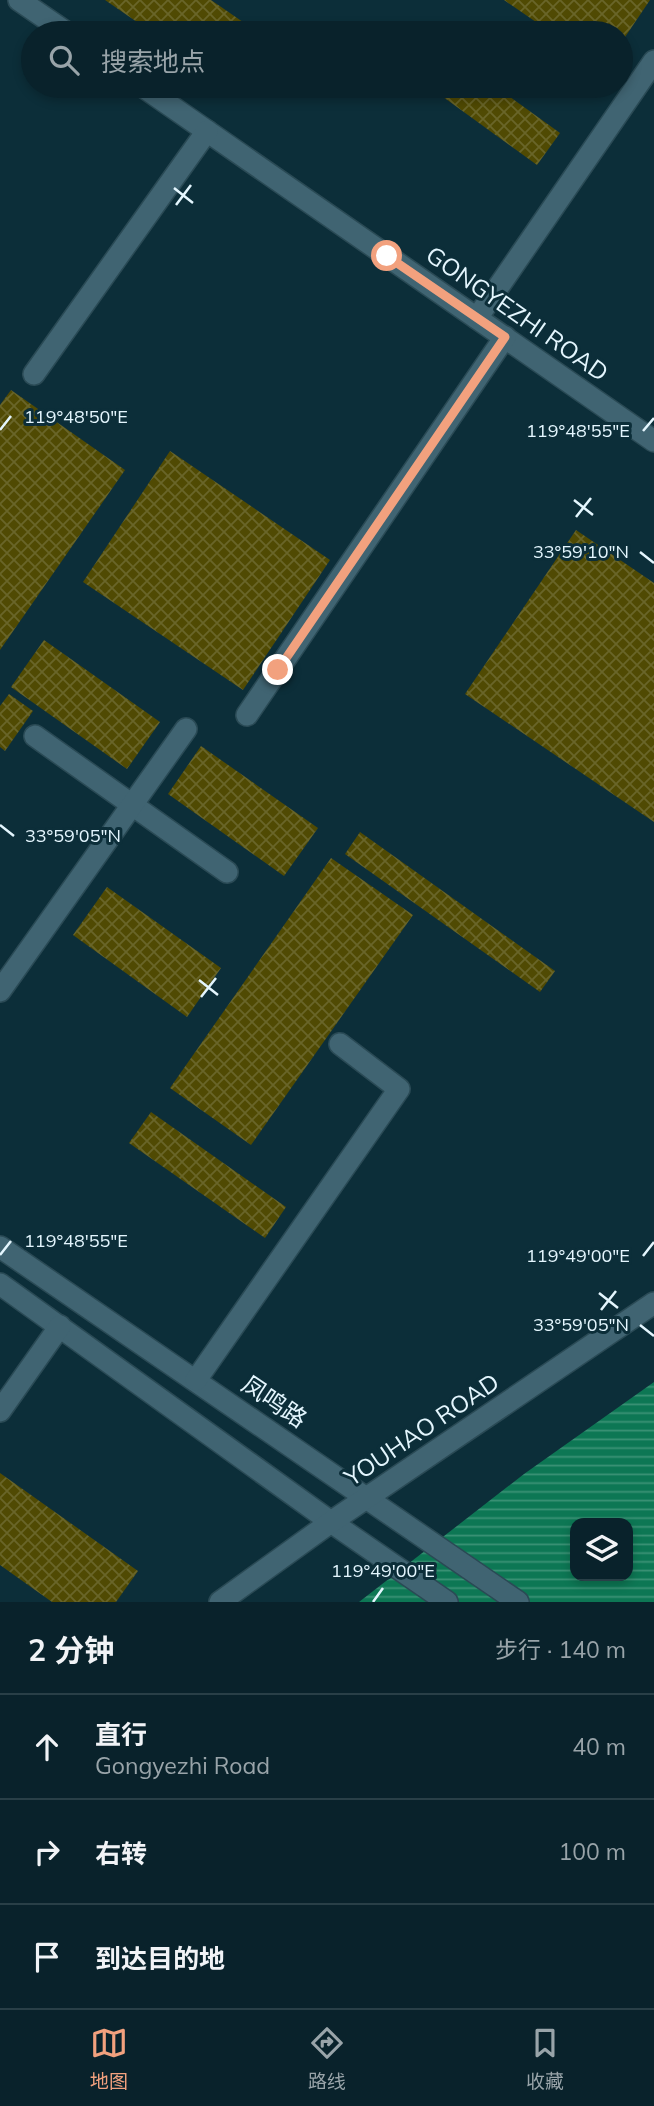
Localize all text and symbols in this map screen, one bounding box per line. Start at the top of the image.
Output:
search box [21,21,633,98]
icon: search [45,41,83,79]
text: 搜索地点 [101,45,205,78]
street label: GONGYEZHI ROAD [421,239,615,387]
route start [371,240,402,271]
text: 119°48'50"E [24,405,128,428]
text: 119°48'55"E [526,419,630,442]
text: 33°59'10"N [533,540,629,563]
route end [262,654,293,685]
text: 33°59'05"N [25,824,121,847]
text: 119°48'55"E [24,1229,128,1252]
text: 119°49'00"E [526,1244,630,1267]
text: 33°59'05"N [533,1313,629,1336]
street label: YOUHAO ROAD [337,1366,505,1493]
street label: 凤鸣路 [236,1369,313,1434]
map controls [570,1518,633,1581]
button: layers [570,1518,633,1581]
text: 119°49'00"E [331,1559,435,1582]
text: 2 分钟 [28,1631,114,1669]
text: 步行 · 140 m [495,1635,626,1664]
text: 直行 [95,1718,147,1751]
icon: ahead [28,1728,66,1766]
text: 40 m [572,1732,626,1761]
text: Gongyezhi Road [95,1751,270,1780]
icon: right [28,1833,66,1871]
text: 右转 [95,1837,147,1870]
text: 100 m [558,1837,626,1866]
icon: arrive [28,1938,66,1976]
text: 到达目的地 [95,1942,225,1975]
tab: 地图 [90,2024,128,2093]
tab: 路线 [308,2024,346,2093]
tab: 收藏 [526,2024,564,2093]

